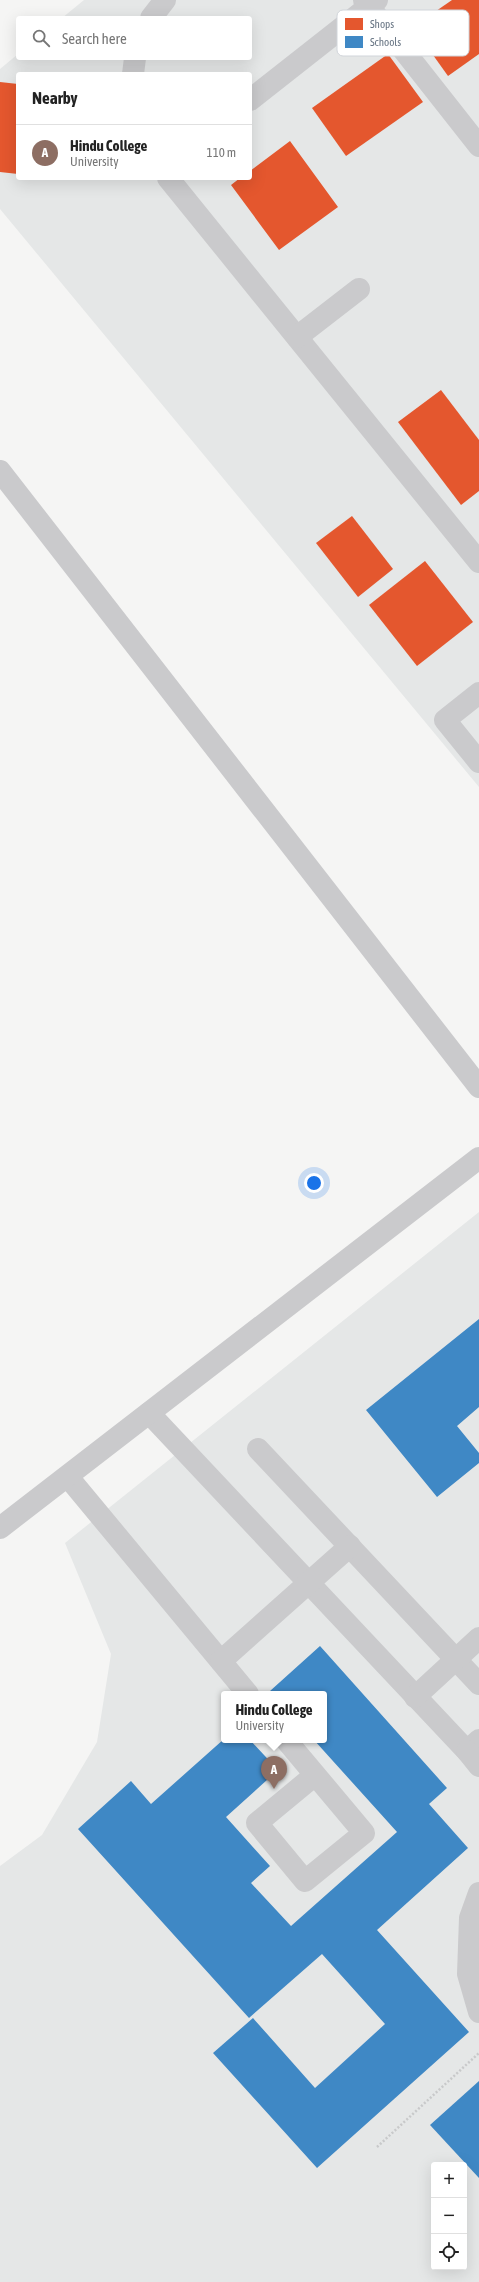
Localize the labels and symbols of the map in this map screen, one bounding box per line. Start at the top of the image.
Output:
legend [337,10,469,56]
text: Shops [370,18,394,30]
text: Schools [370,36,401,48]
your location [304,1173,324,1193]
pin: A [261,1756,287,1789]

